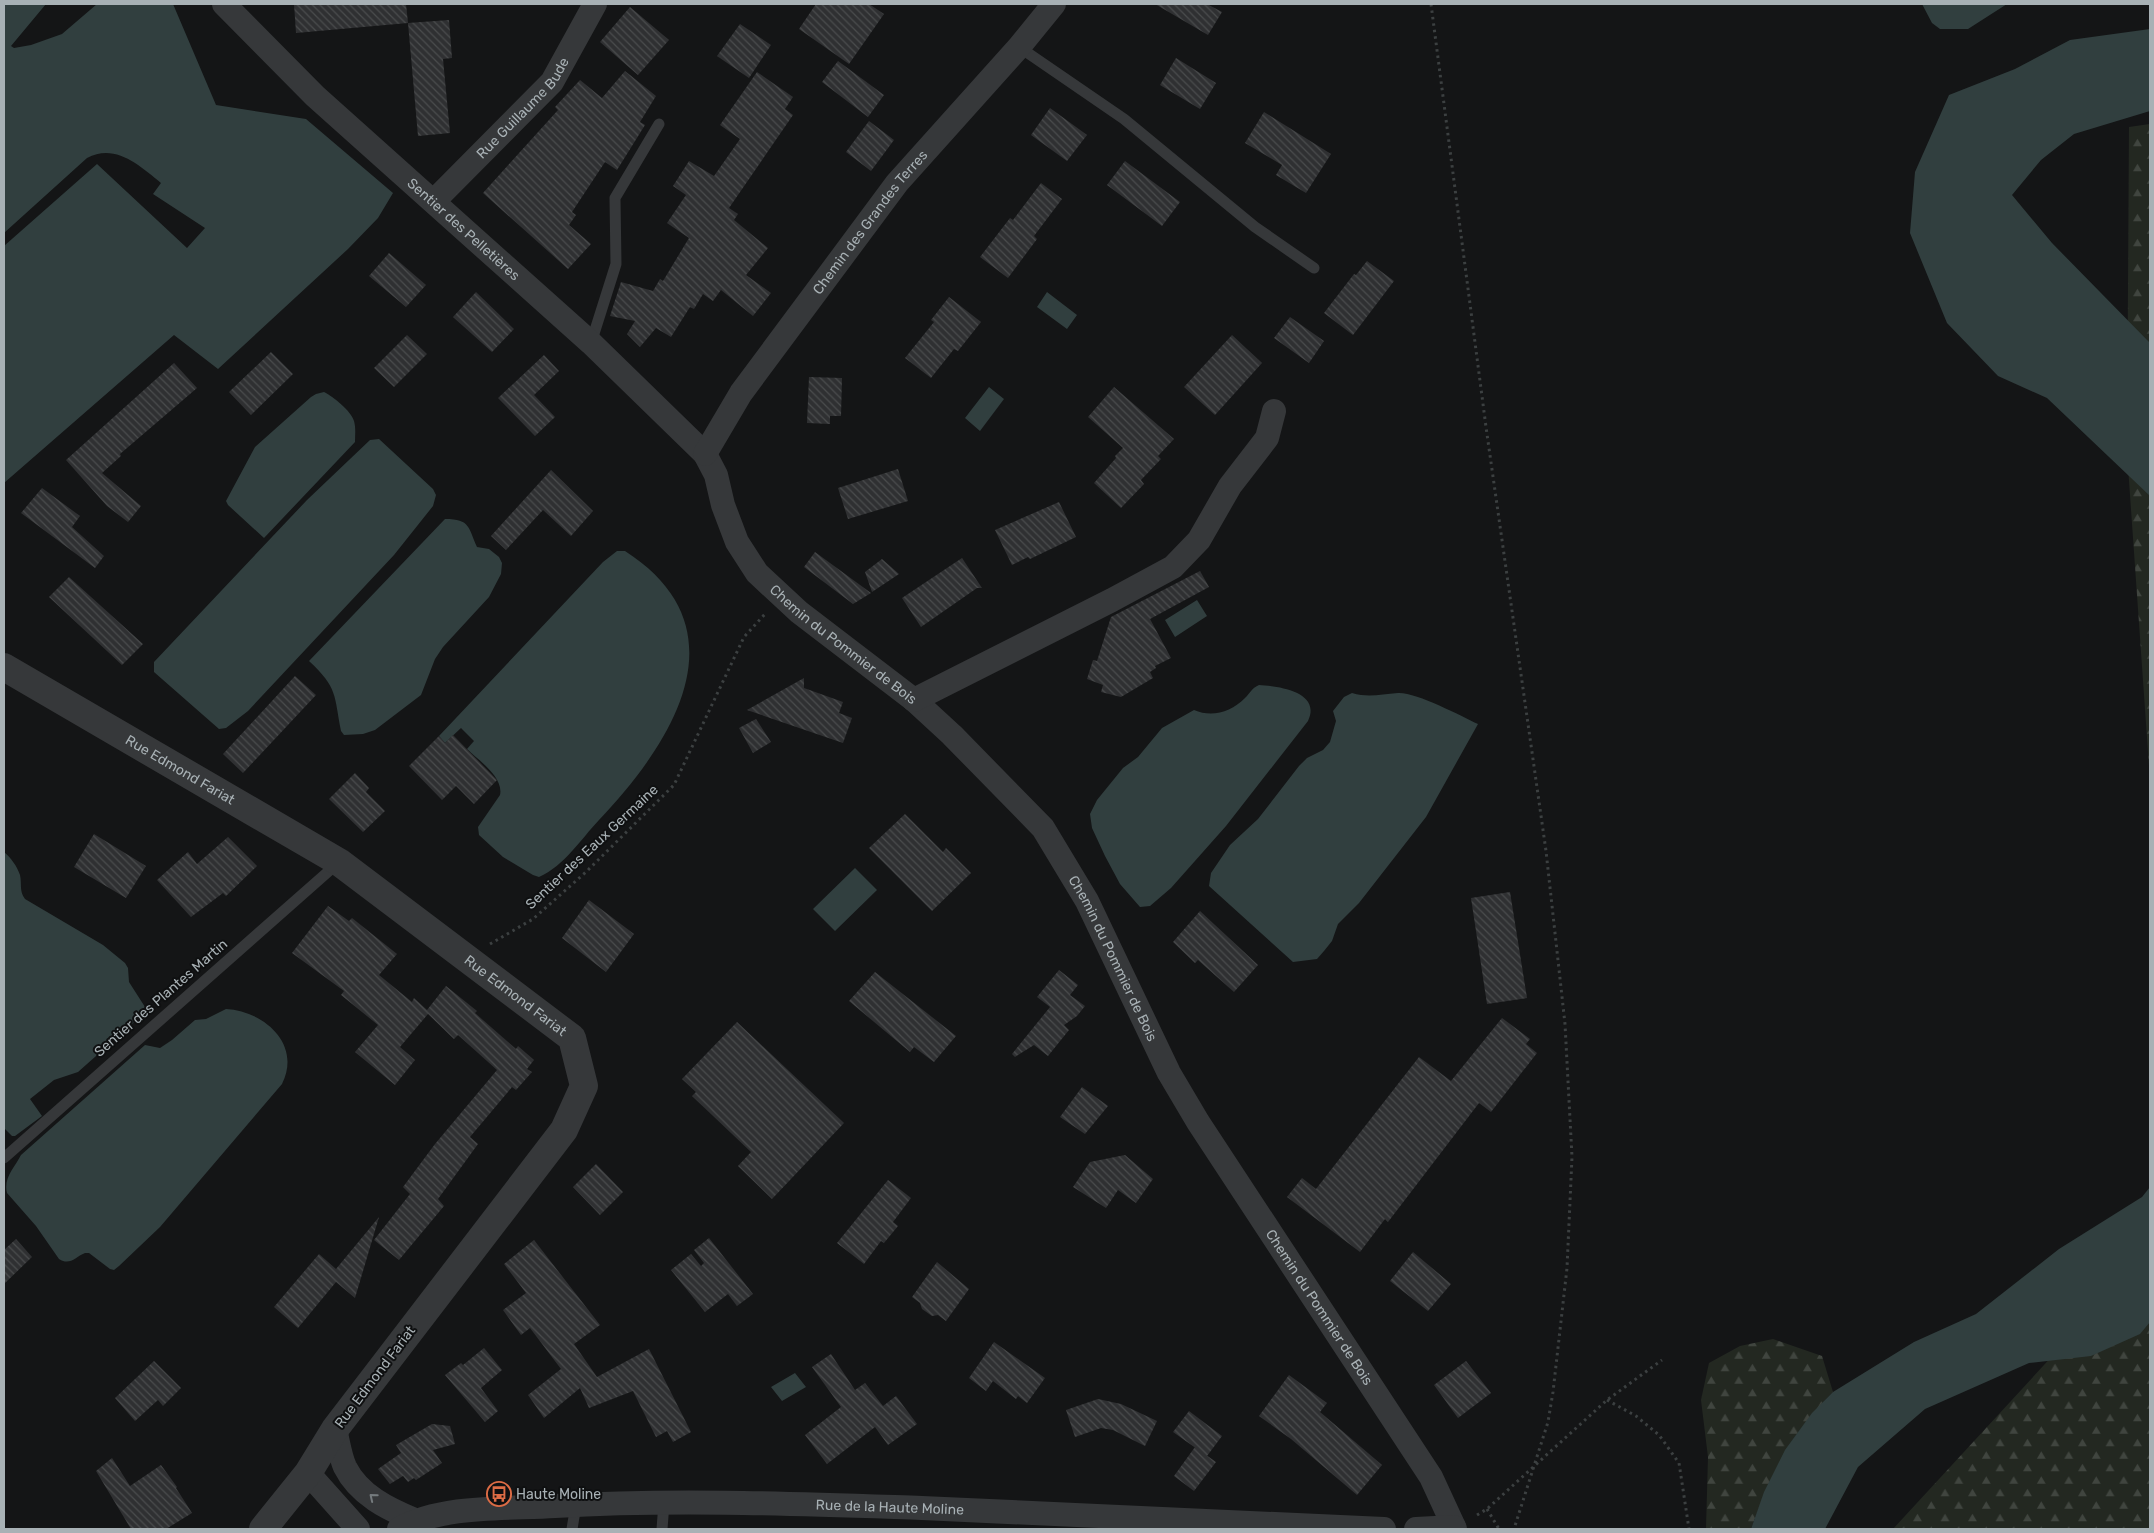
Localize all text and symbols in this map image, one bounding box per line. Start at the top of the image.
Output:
street label: Rue Guillaume Bude [473,54,573,162]
street label: Chemin des Grandes Terres [809,146,931,297]
street label: Sentier des Pelletières [404,174,523,284]
street label: Chemin du Pommier de Bois [766,581,920,708]
street label: Rue Edmond Fariat [123,731,239,808]
street label: Sentier des Eaux Germaine [522,781,662,913]
street label: Chemin du Pommier de Bois [1065,872,1161,1044]
street label: Sentier des Plantes Martin [91,936,231,1060]
street label: Rue Edmond Fariat [461,951,571,1040]
street label: Chemin du Pommier de Bois [1262,1226,1377,1388]
street label: Rue Edmond Fariat [331,1322,419,1432]
bus stop icon: Haute Moline [486,1481,512,1507]
place label: Haute Moline [516,1486,601,1503]
one-way arrow [369,1494,378,1503]
street label: Rue de la Haute Moline [815,1496,964,1518]

